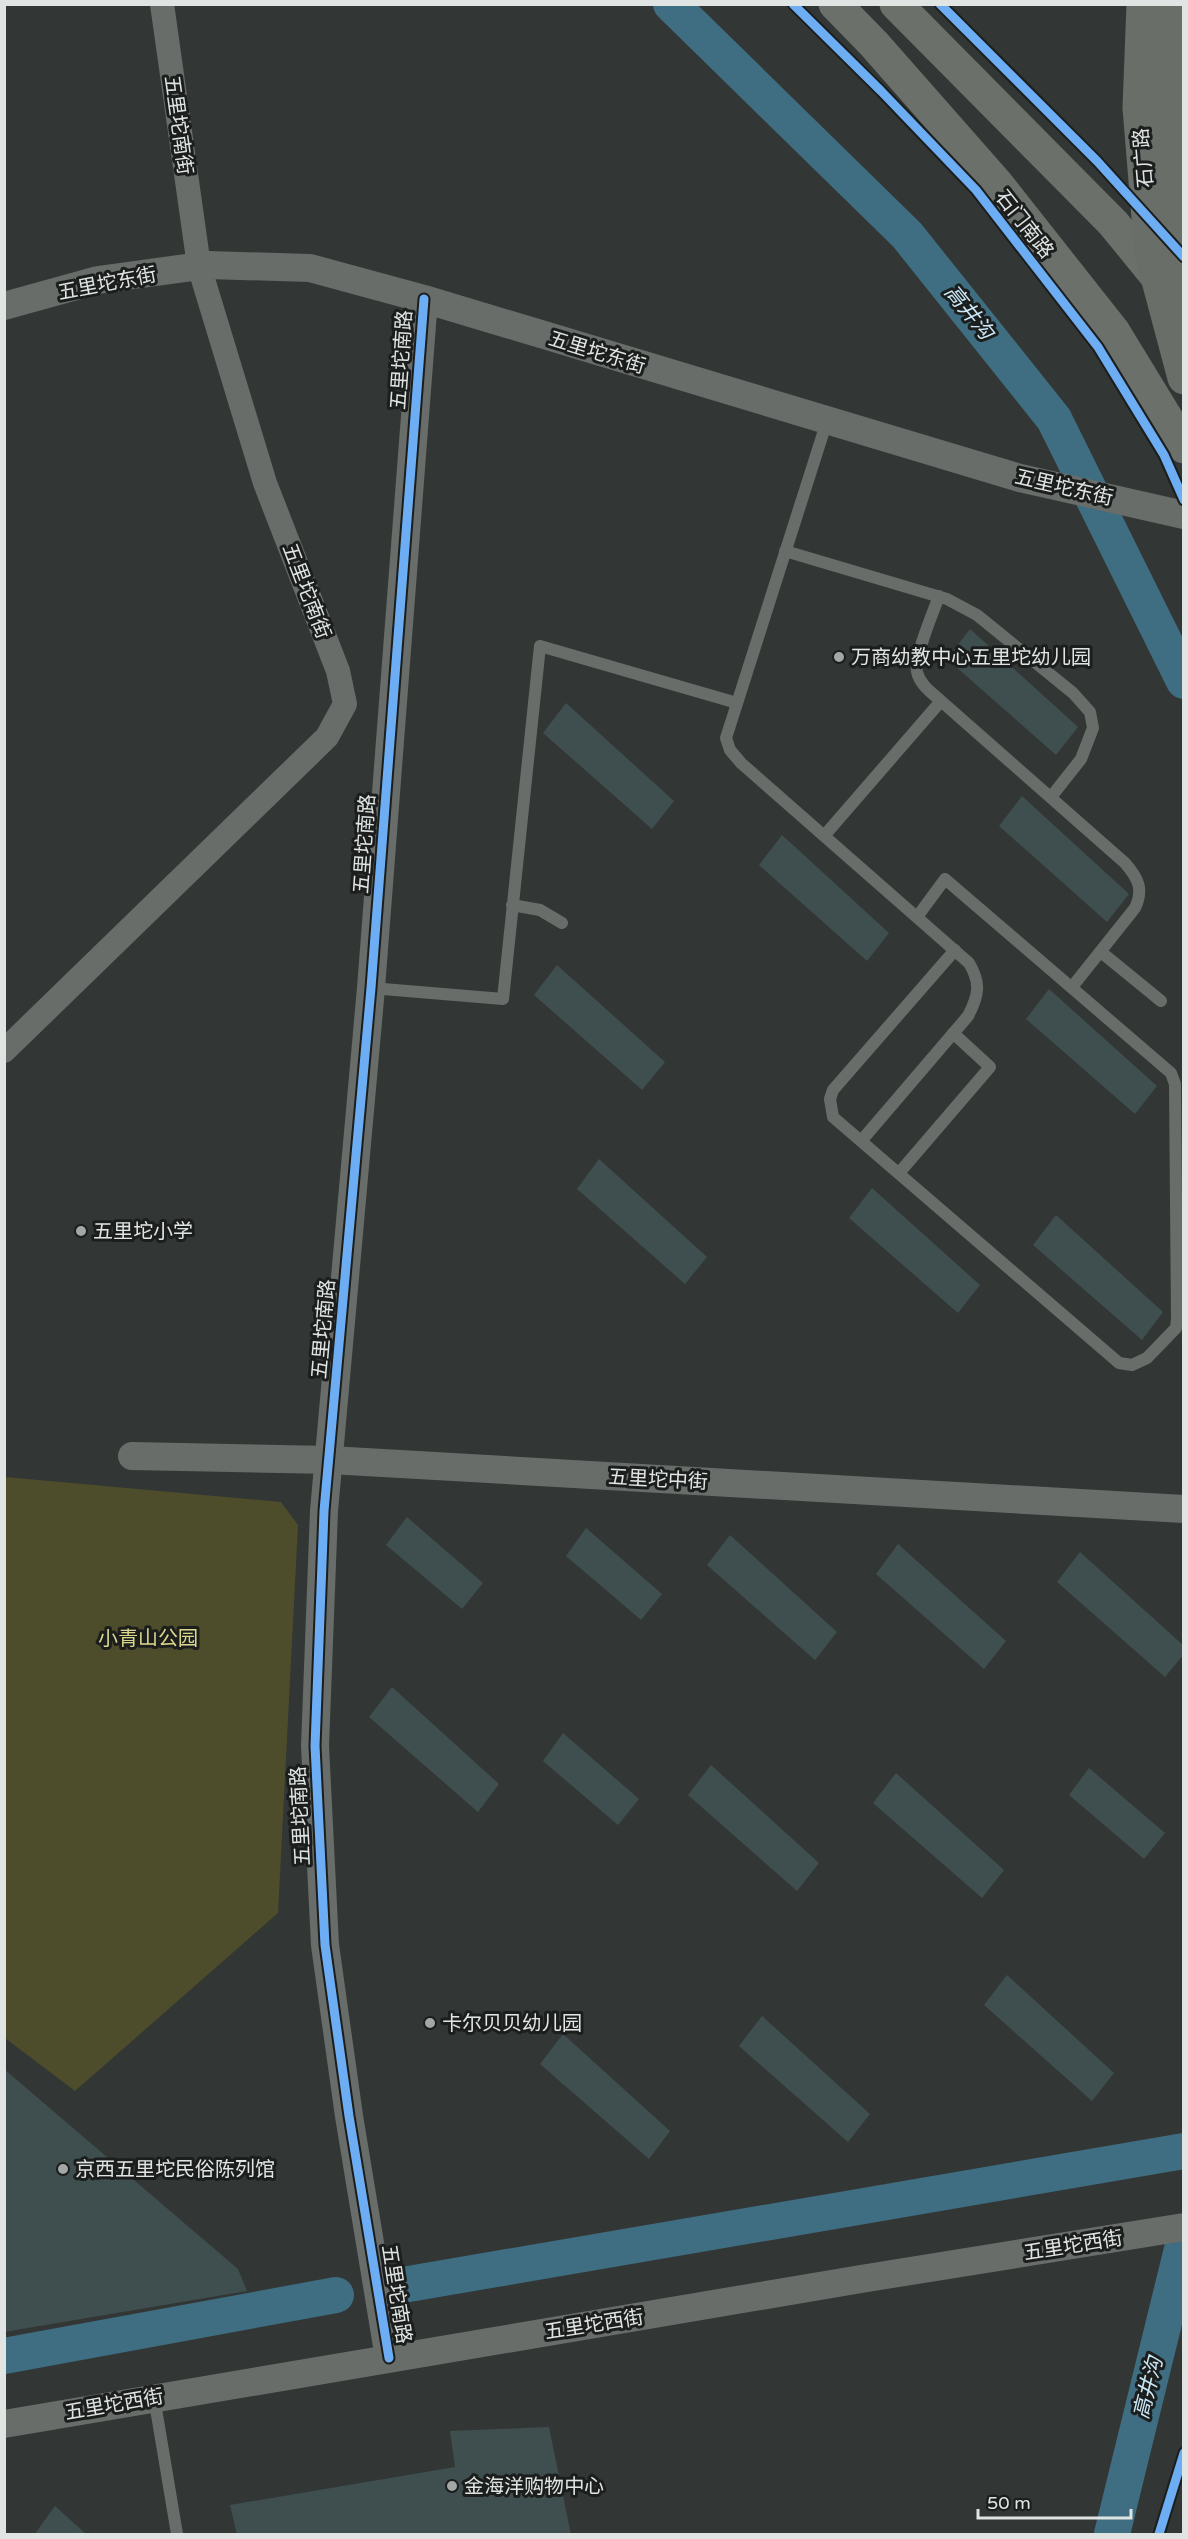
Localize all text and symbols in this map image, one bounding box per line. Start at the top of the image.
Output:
street label: 五里坨南街 [159,74,197,176]
street label: 石广路 [1129,127,1159,189]
street label: 石门南路 [990,186,1058,264]
street label: 五里坨东街 [56,263,159,305]
water label: 高井沟 [939,280,999,346]
street label: 五里坨南路 [387,309,417,411]
street label: 五里坨东街 [545,327,648,379]
street label: 五里坨东街 [1012,465,1115,511]
street label: 五里坨南街 [277,540,335,642]
place label: 万商幼教中心五里坨幼儿园 [851,646,1091,670]
marker: 万商幼教中心五里坨幼儿园 [832,650,846,664]
street label: 五里坨南路 [350,793,380,895]
place label: 五里坨小学 [93,1220,193,1244]
marker: 五里坨小学 [74,1224,88,1238]
street label: 五里坨南路 [308,1278,340,1380]
street label: 五里坨中街 [607,1465,709,1495]
park label: 小青山公园 [98,1627,198,1651]
street label: 五里坨南路 [286,1765,316,1867]
place label: 卡尔贝贝幼儿园 [442,2012,582,2036]
marker: 卡尔贝贝幼儿园 [423,2016,437,2030]
place label: 京西五里坨民俗陈列馆 [75,2158,275,2182]
marker: 京西五里坨民俗陈列馆 [56,2162,70,2176]
street label: 五里坨西街 [1022,2226,1124,2266]
street label: 五里坨南路 [376,2243,416,2345]
street label: 五里坨西街 [543,2305,645,2345]
water label: 高井沟 [1129,2353,1169,2422]
street label: 五里坨西街 [63,2384,165,2425]
place label: 金海洋购物中心 [464,2475,604,2499]
marker: 金海洋购物中心 [445,2479,459,2493]
scale bar [978,2482,1131,2520]
text: 50 m [987,2492,1031,2514]

